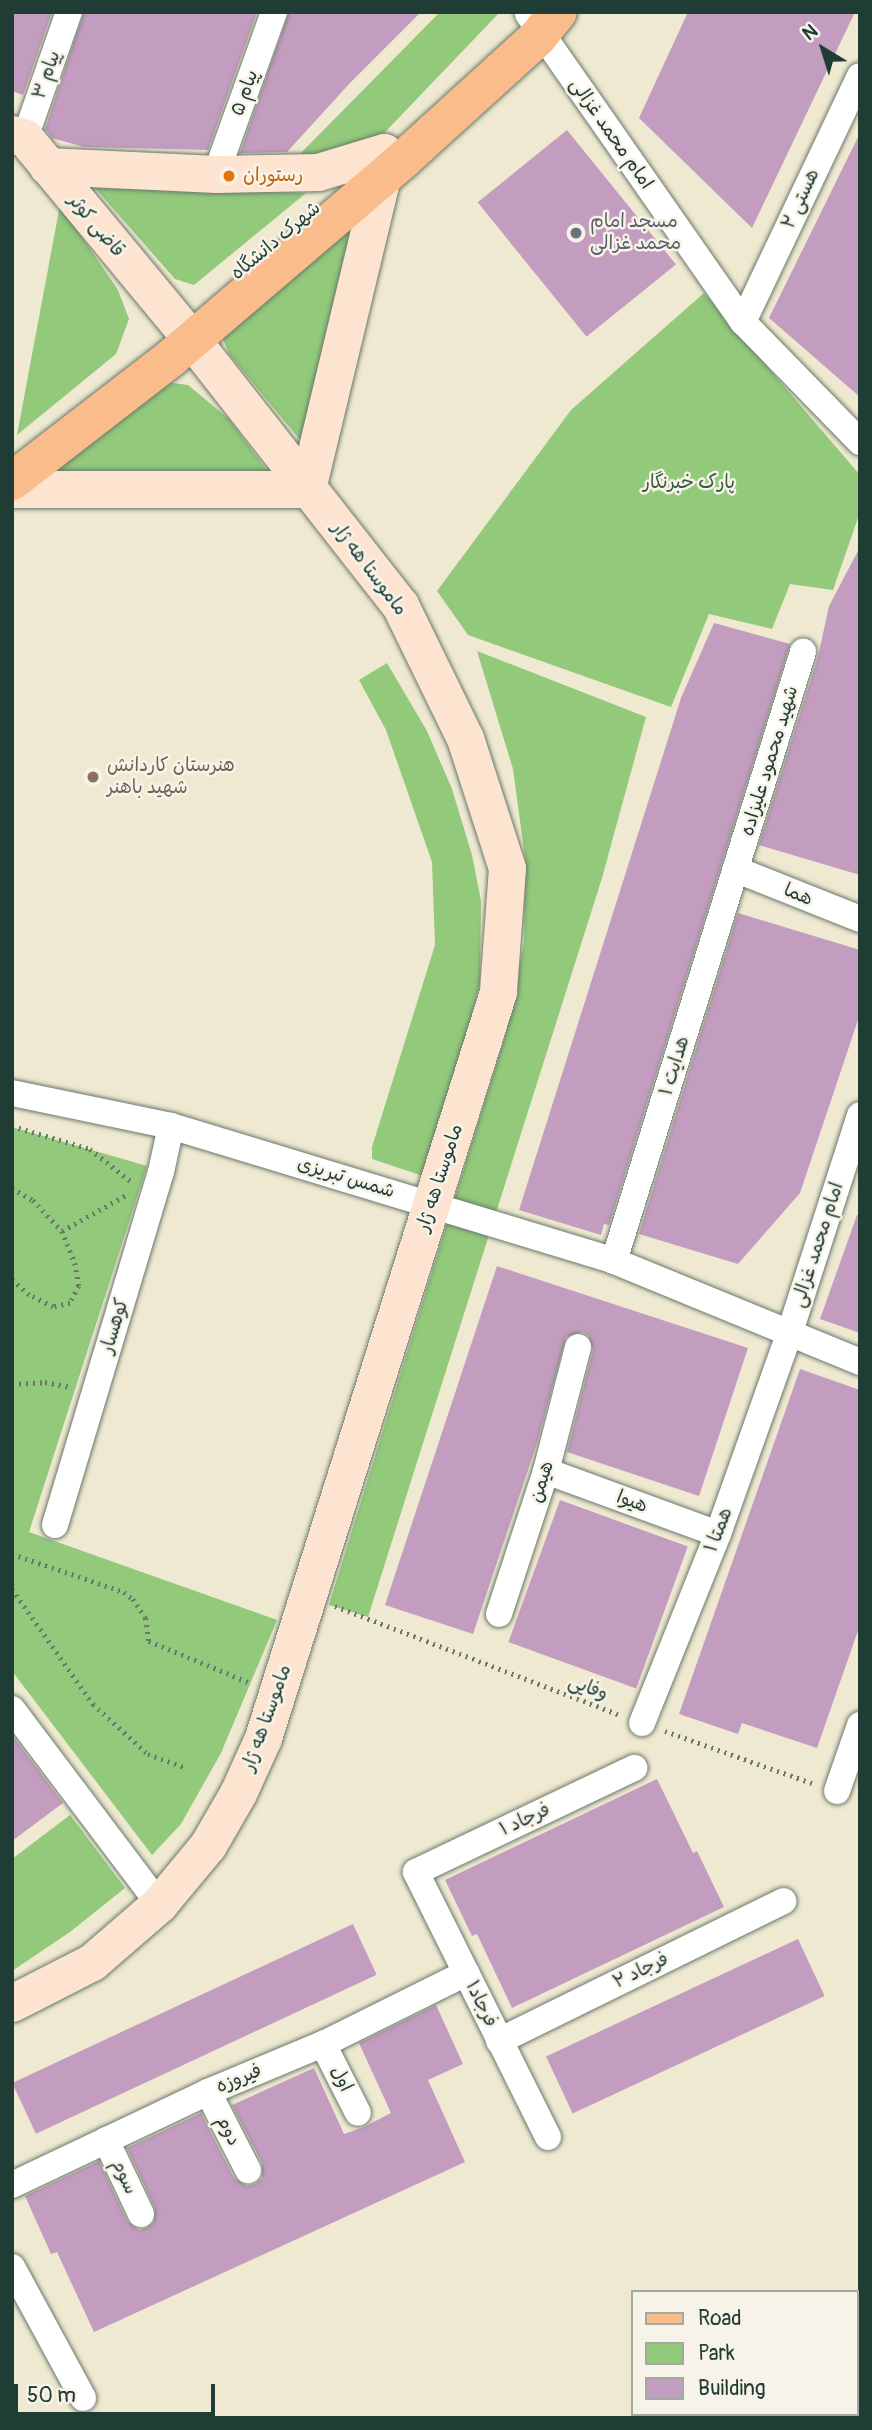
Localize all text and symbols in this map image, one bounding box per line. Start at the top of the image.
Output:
north arrow [788,14,858,84]
text: N [798,19,823,46]
street label: پیام ۳ [28,48,66,102]
street label: پیام ۵ [226,67,264,119]
street label: امام محمد غزالی [564,74,658,194]
place label: رستوران [243,165,303,187]
street label: هستی ۲ [777,165,825,233]
marker: رستوران [221,168,237,184]
street label: قاضی کوثر [63,190,129,262]
street label: شهرک دانشگاه [227,197,325,285]
place label: مسجد امام محمد غزالی [590,211,681,255]
marker: مسجد امام محمد غزالی [568,225,584,241]
park label: پارک خبرنگار [643,472,735,494]
street label: ماموستا هه ژار [326,517,412,621]
street label: شهید محمود علیزاده [736,683,804,839]
place label: هنرستان کاردانش شهید باهنر [107,755,235,799]
marker: هنرستان کاردانش شهید باهنر [85,769,101,785]
street label: هما [780,879,816,911]
street label: هدایت ۱ [655,1033,695,1099]
street label: ماموستا هه ژار [412,1121,468,1235]
street label: شمس تبریزی [295,1152,397,1204]
street label: امام محمد غزالی [787,1180,849,1310]
street label: کوهسار [96,1296,134,1356]
street label: هیمن [525,1458,559,1506]
street label: هیوا [613,1486,651,1518]
street label: همتا ۱ [700,1504,738,1556]
street label: ماموستا هه ژار [237,1662,297,1774]
street label: وفایی [565,1670,611,1706]
street label: فرجاد ۱ [496,1798,554,1842]
street label: فرجاد ۲ [610,1948,672,1994]
street label: فرجاد۱ [460,1977,502,2031]
street label: فیروزه [213,2060,265,2098]
street label: اول [325,2062,357,2096]
street label: دوم [211,2112,245,2150]
street label: سوم [106,2156,142,2198]
legend [630,2290,858,2416]
text: Road [698,2305,742,2332]
text: Park [698,2340,735,2367]
scale bar [18,2370,219,2414]
text: Building [698,2375,765,2402]
text: 50 m [27,2382,76,2409]

